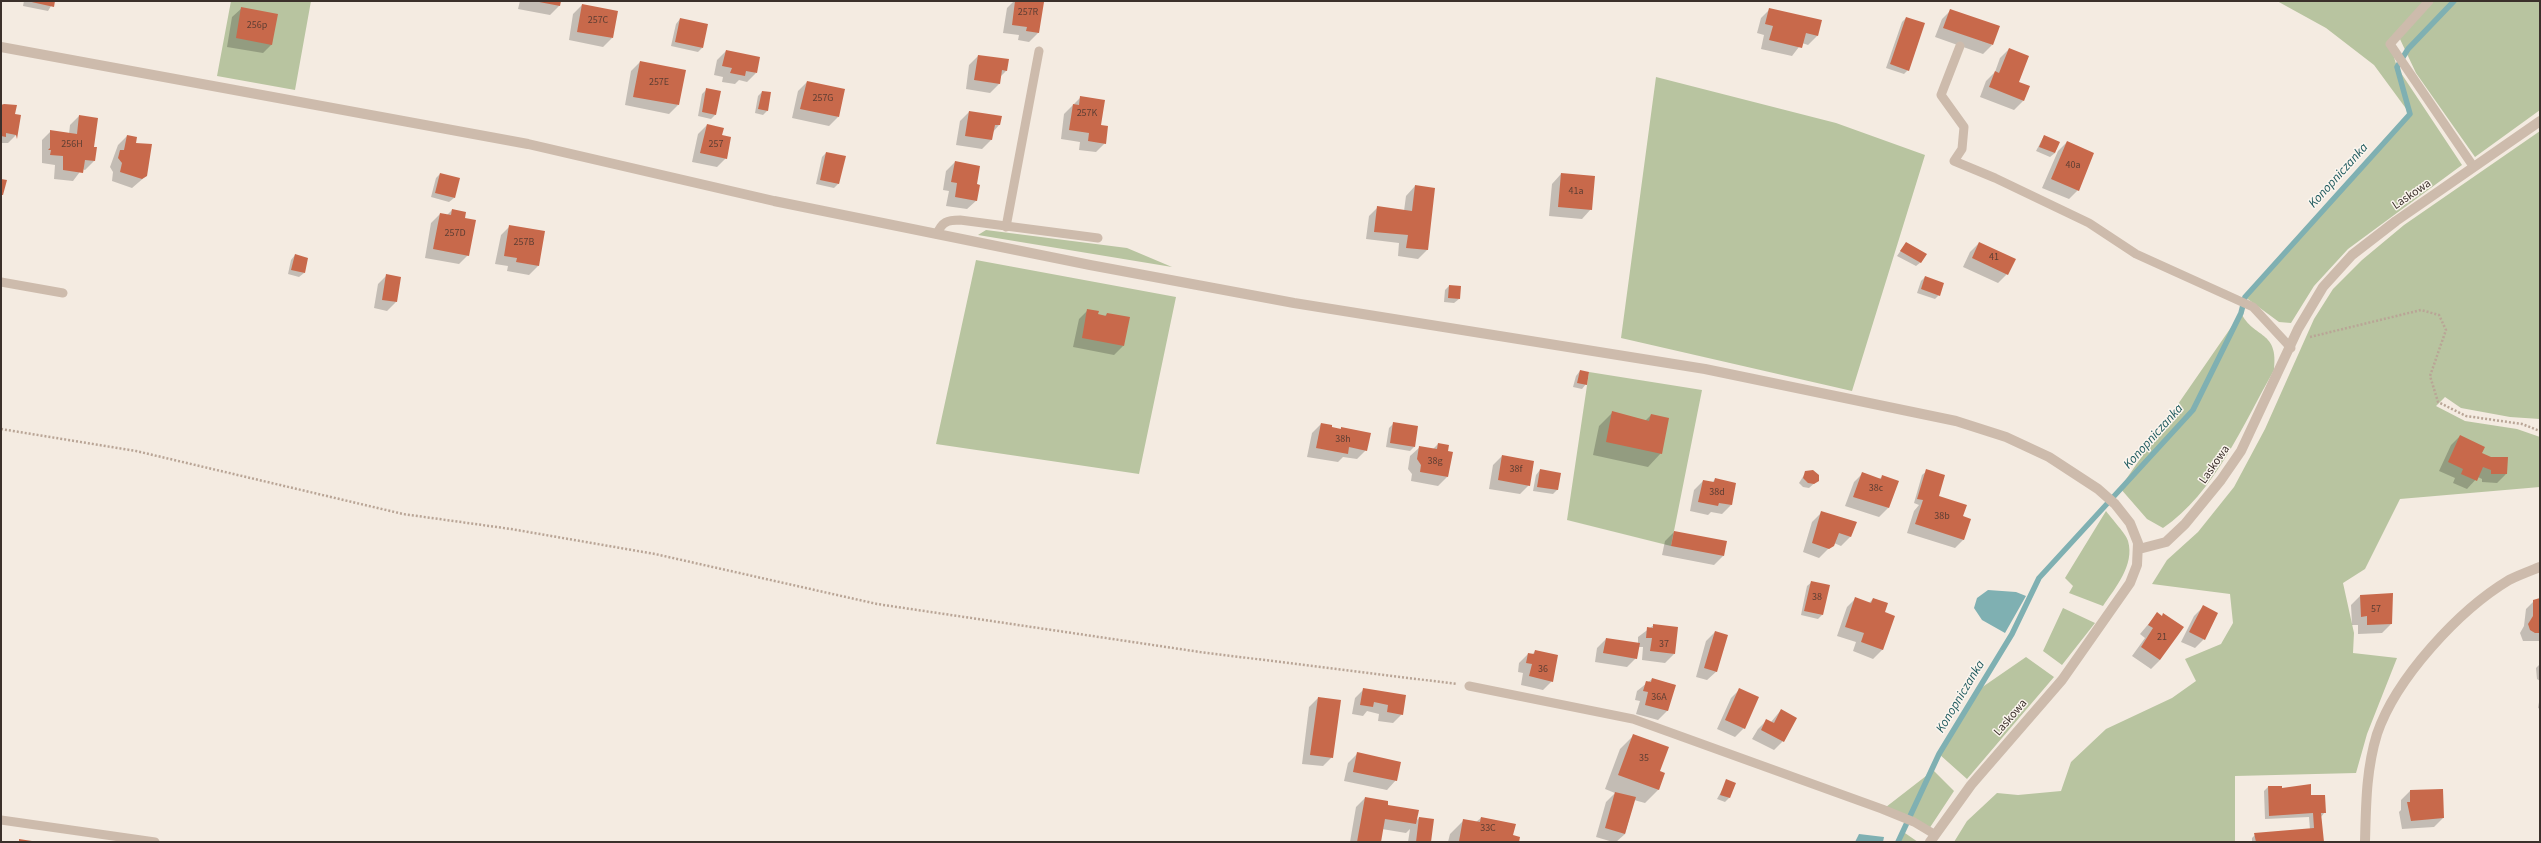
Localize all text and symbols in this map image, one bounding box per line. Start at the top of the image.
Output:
house number: 257R [1018,7,1038,19]
house number: 257C [588,15,608,27]
house number: 256p [247,20,267,32]
house number: 257E [649,77,669,89]
house number: 257G [812,93,834,105]
house number: 257K [1077,108,1097,120]
house number: 256H [61,139,83,151]
house number: 257 [709,139,723,151]
water label: Konopniczanka [2306,140,2372,212]
house number: 40a [2066,160,2080,172]
street label: Laskowa [2390,177,2434,213]
house number: 41a [1569,186,1583,198]
house number: 257D [444,228,466,240]
house number: 257B [514,237,534,249]
house number: 41 [1989,252,1999,264]
water label: Konopniczanka [2121,401,2187,473]
house number: 38h [1335,434,1351,446]
street label: Laskowa [2197,443,2233,487]
house number: 38g [1428,456,1442,468]
house number: 38f [1510,464,1522,476]
house number: 38c [1869,483,1883,495]
house number: 38d [1709,487,1725,499]
house number: 38b [1934,511,1950,523]
house number: 38 [1812,592,1822,604]
house number: 57 [2371,604,2381,616]
house number: 21 [2157,632,2167,644]
house number: 37 [1659,639,1669,651]
water label: Konopniczanka [1933,658,1989,736]
house number: 36 [1538,664,1548,676]
house number: 36A [1651,692,1667,704]
street label: Laskowa [1991,697,2031,739]
house number: 35 [1639,753,1649,765]
house number: 33C [1480,823,1496,835]

